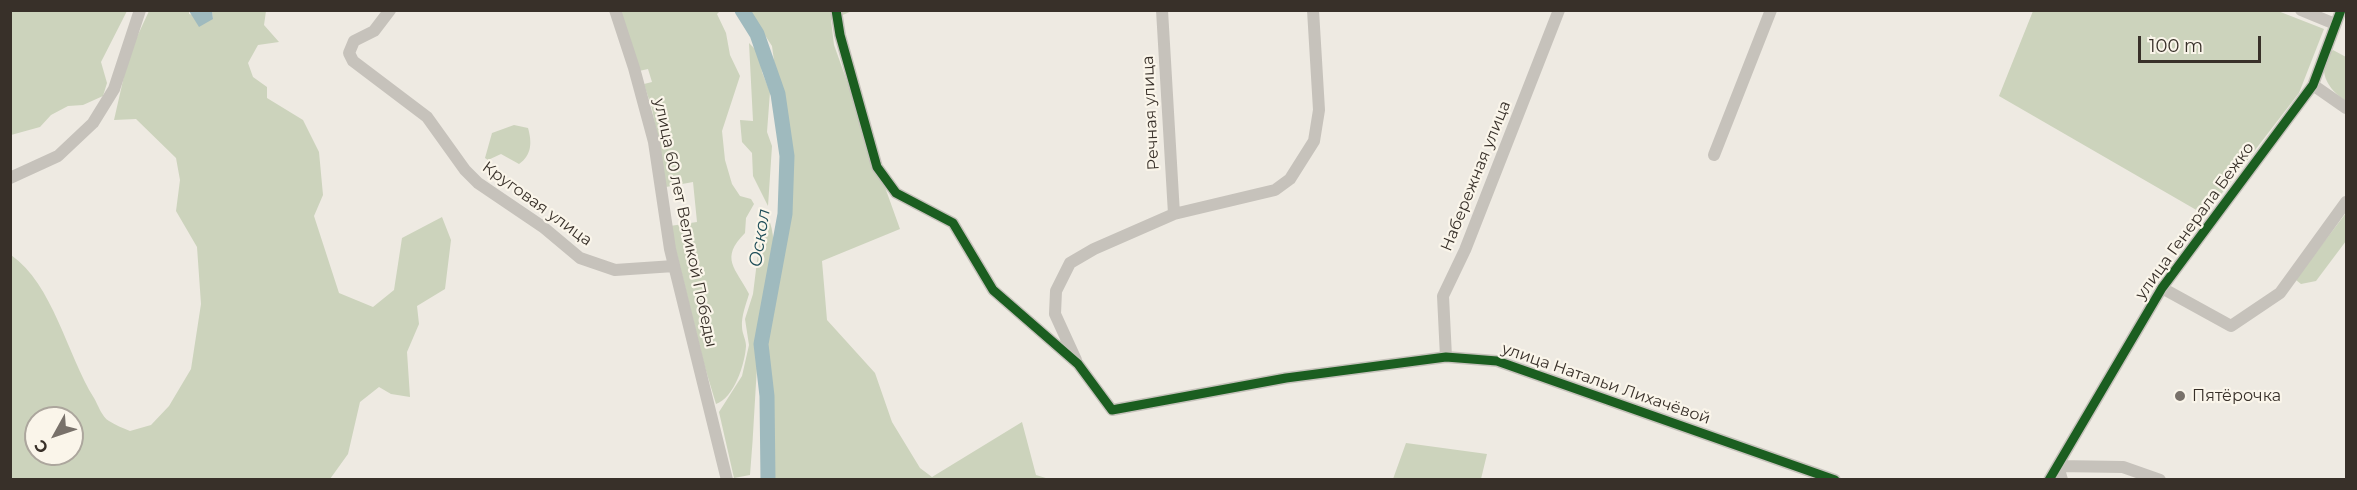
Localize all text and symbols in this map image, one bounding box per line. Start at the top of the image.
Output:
scale bar [2141,24,2264,62]
text: 100 m [2149,35,2203,57]
street label: Речная улица [1138,55,1164,171]
street label: улица 60 лет Великой Победы [649,97,721,349]
street label: Набережная улица [1437,98,1515,254]
street label: улица Генерала Бежко [2132,139,2258,303]
street label: Круговая улица [478,158,596,250]
water label: Оскол [745,207,775,269]
street label: улица Натальи Лихачёвой [1499,339,1713,429]
place label: Пятёрочка [2192,386,2281,406]
marker: Пятёрочка [2173,389,2187,403]
north arrow [24,406,84,466]
text: С [30,436,52,457]

